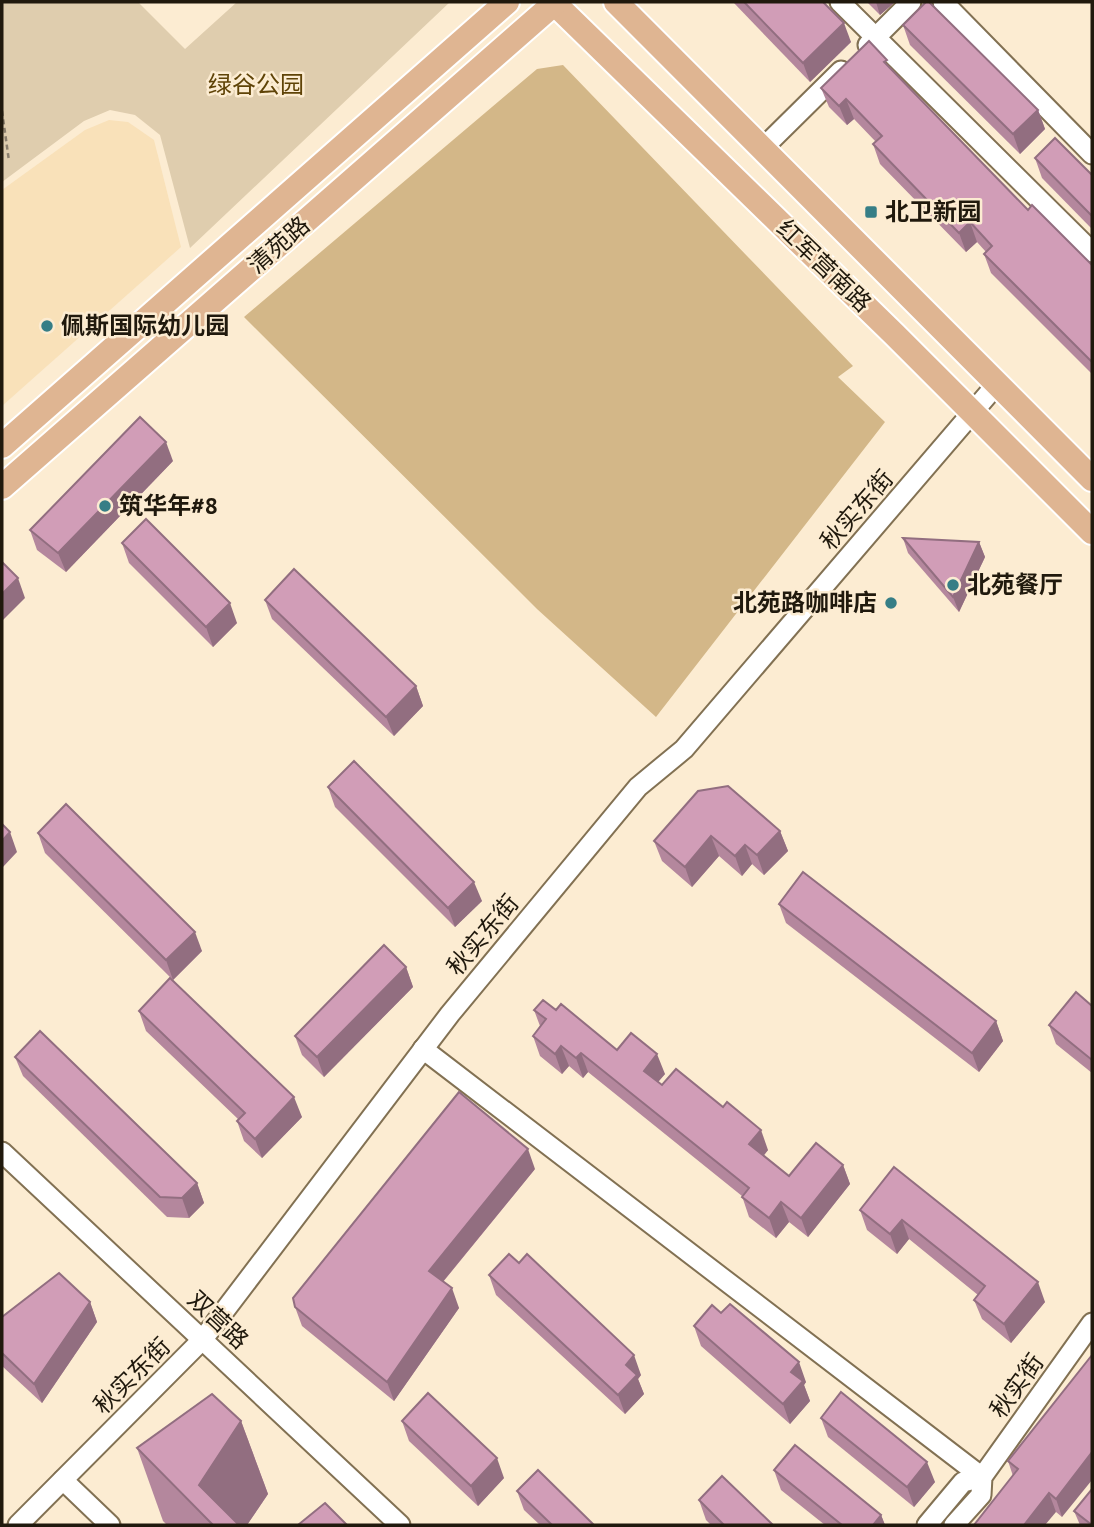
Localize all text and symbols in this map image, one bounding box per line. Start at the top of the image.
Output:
park label: 绿谷公园 [208,69,304,100]
place label: 北卫新园 [885,196,981,227]
marker: 北卫新园 [863,204,879,220]
street label: 清苑路 [241,209,316,280]
street label: 红军营南路 [770,213,878,318]
place label: 佩斯国际幼儿园 [61,310,229,341]
marker: 佩斯国际幼儿园 [39,318,55,334]
street label: 秋实东街 [813,463,900,556]
place label: 筑华年#8 [119,490,218,521]
marker: 筑华年#8 [97,498,113,514]
place label: 北苑餐厅 [967,569,1063,600]
marker: 北苑餐厅 [945,577,961,593]
place label: 北苑路咖啡店 [733,587,877,618]
marker: 北苑路咖啡店 [883,595,899,611]
street label: 秋实东街 [440,888,525,981]
street label: 双营路 [181,1284,255,1356]
street label: 秋实东街 [87,1331,177,1421]
street label: 秋实街 [983,1347,1050,1424]

